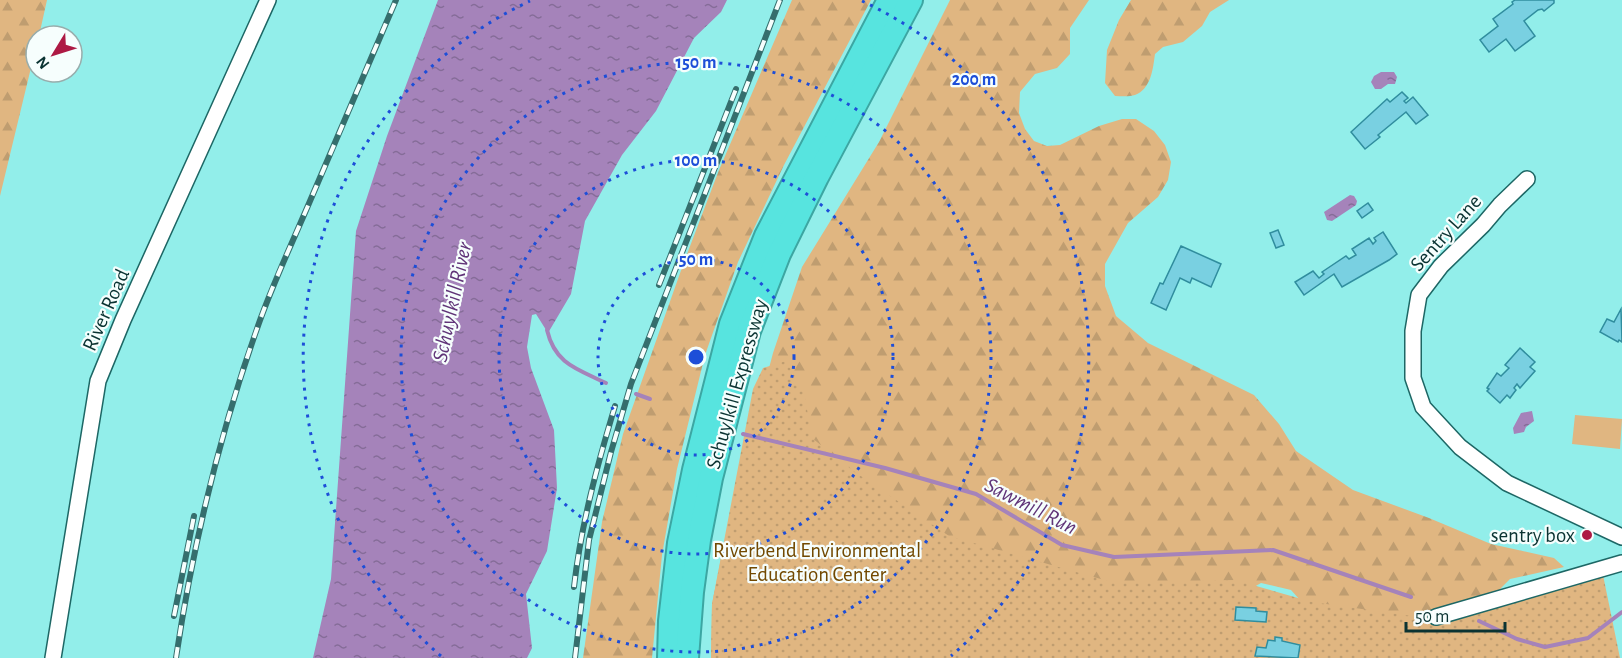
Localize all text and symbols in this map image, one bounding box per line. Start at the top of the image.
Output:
north arrow [24,24,84,84]
text: N [33,53,53,72]
text: 150 m [676,54,716,72]
text: 200 m [952,71,996,89]
text: 100 m [675,152,717,170]
street label: Sentry Lane [1406,191,1486,275]
water label: Schuylkill River [429,239,476,364]
text: 50 m [679,251,713,269]
street label: River Road [79,266,133,354]
street label: Schuylkill Expressway [703,297,771,471]
centre of rings [686,347,706,367]
water label: Sawmill Run [981,473,1081,539]
place label: sentry box [1491,525,1575,546]
marker: sentry box [1580,528,1594,542]
park label: Riverbend Environmental Education Center [713,540,921,585]
scale bar [1406,595,1505,633]
text: 50 m [1415,608,1449,626]

